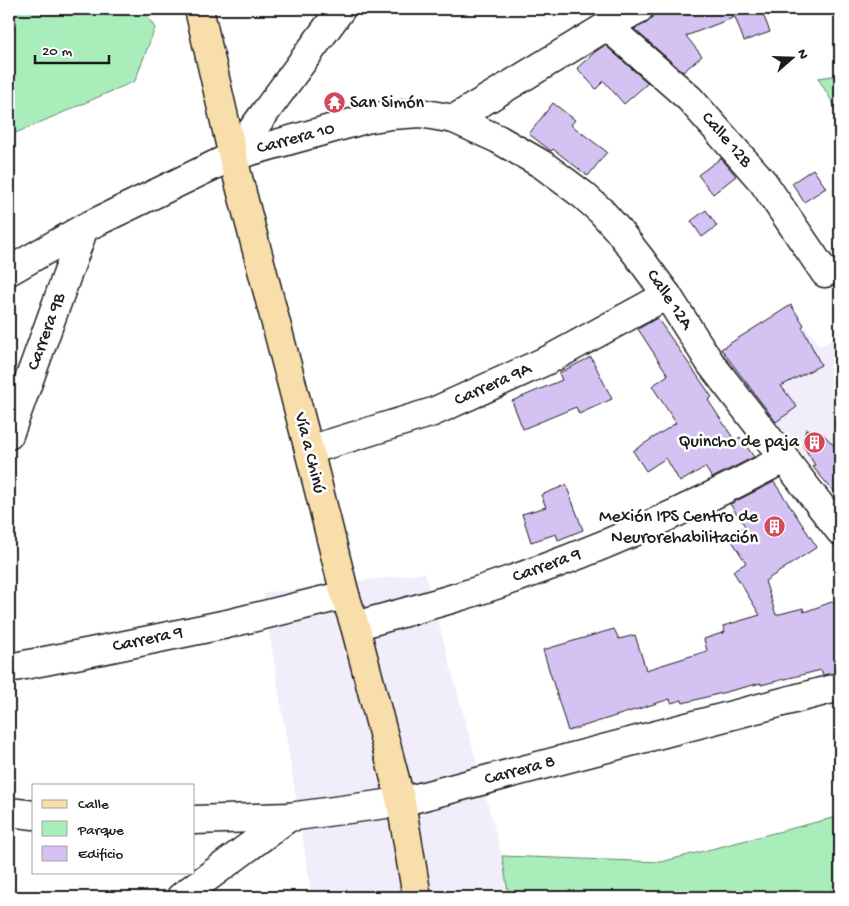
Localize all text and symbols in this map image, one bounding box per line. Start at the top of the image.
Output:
scale bar [35,32,109,64]
north arrow [766,32,816,82]
text: 20 m [42,43,72,61]
text: N [792,47,811,62]
temple icon: San Simón [322,91,346,115]
place label: San Simón [350,93,425,114]
street label: Calle 12B [696,108,756,173]
street label: Carrera 10 [255,119,337,159]
street label: Calle 12A [641,266,697,335]
street label: Carrera 9B [23,290,71,373]
street label: Carrera 9A [451,358,536,411]
street label: Vía a Chinú [289,409,329,496]
building icon: Quincho de paja [803,430,827,454]
place label: Quincho de paja [678,432,800,453]
place label: Mexión IPS Centro de Neurorehabilitación [599,507,759,549]
building icon: Mexión IPS Centro de Neurorehabilitación [762,515,786,539]
street label: Carrera 9 [510,544,584,588]
street label: Carrera 9 [111,622,185,658]
street label: Carrera 8 [482,751,558,790]
legend [32,784,195,874]
text: Calle [78,796,109,814]
text: Parque [77,822,124,840]
text: Edificio [78,846,124,864]

